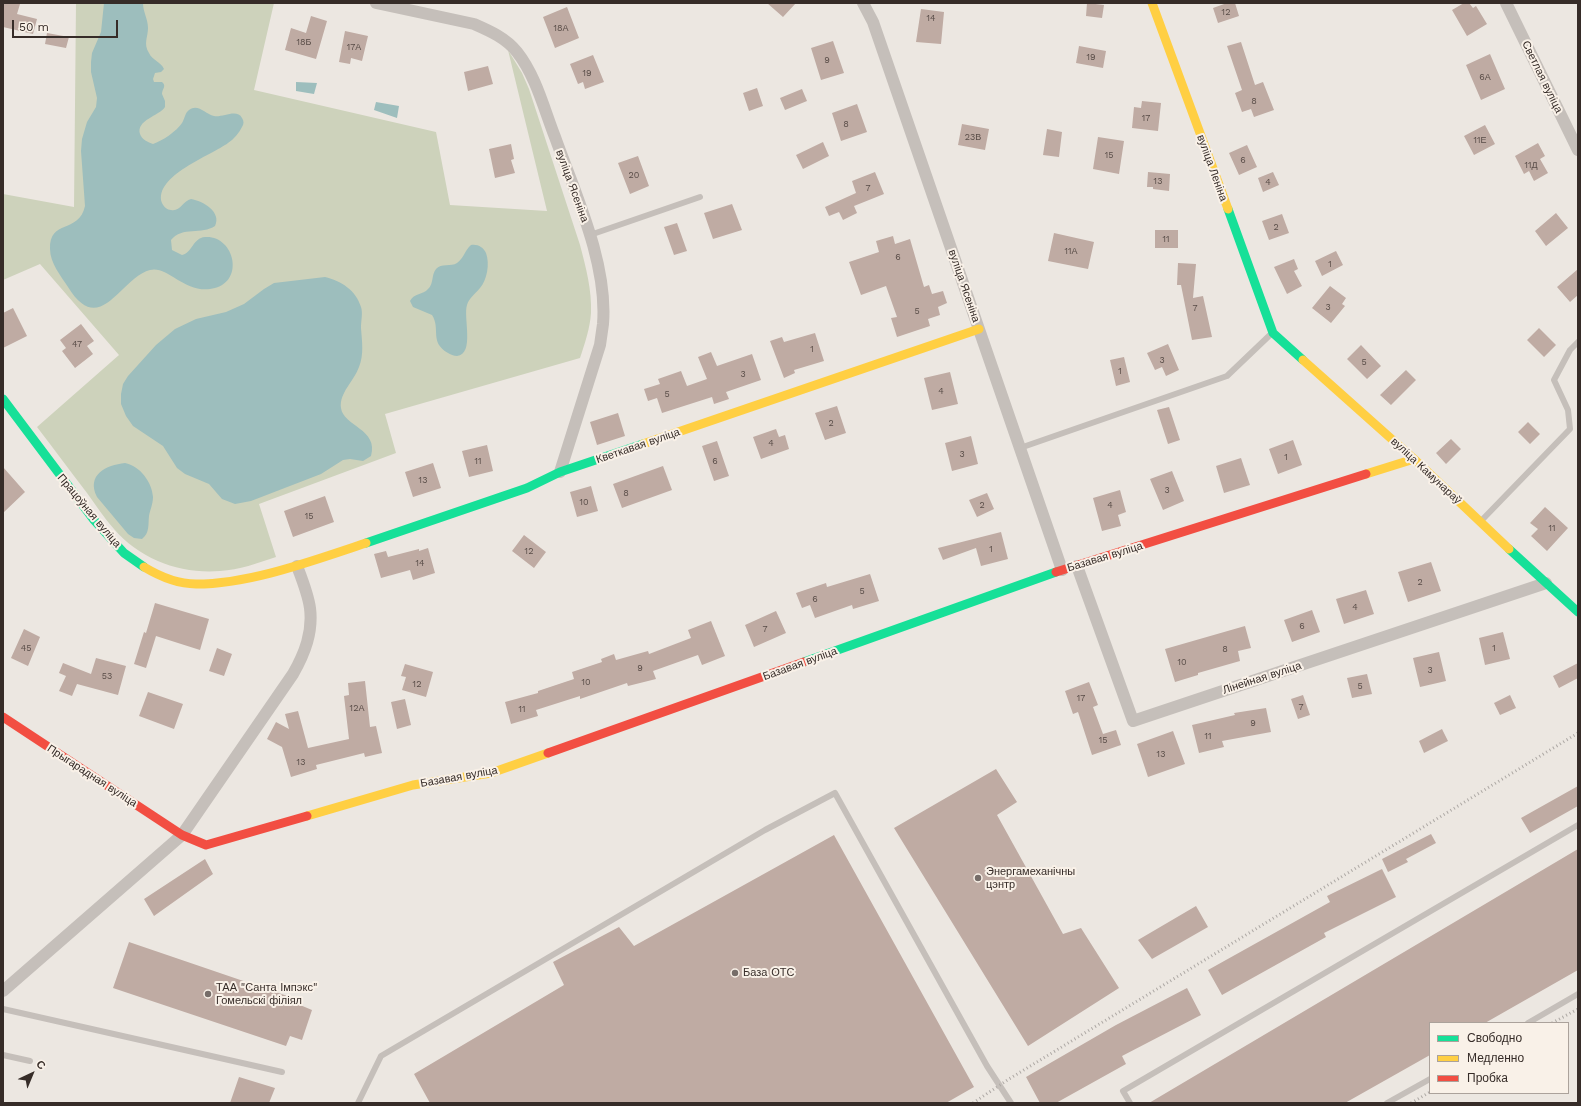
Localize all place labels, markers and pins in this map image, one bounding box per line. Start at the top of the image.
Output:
place label: Энергамеханічны цэнтр [986,865,1075,891]
marker: Энергамеханічны цэнтр [973,873,983,883]
place label: База ОТС [743,966,794,980]
marker: База ОТС [730,968,740,978]
place label: ТАА "Санта Імпэкс" Гомельскі філіял [216,981,317,1007]
marker: ТАА "Санта Імпэкс" Гомельскі філіял [203,989,213,999]

